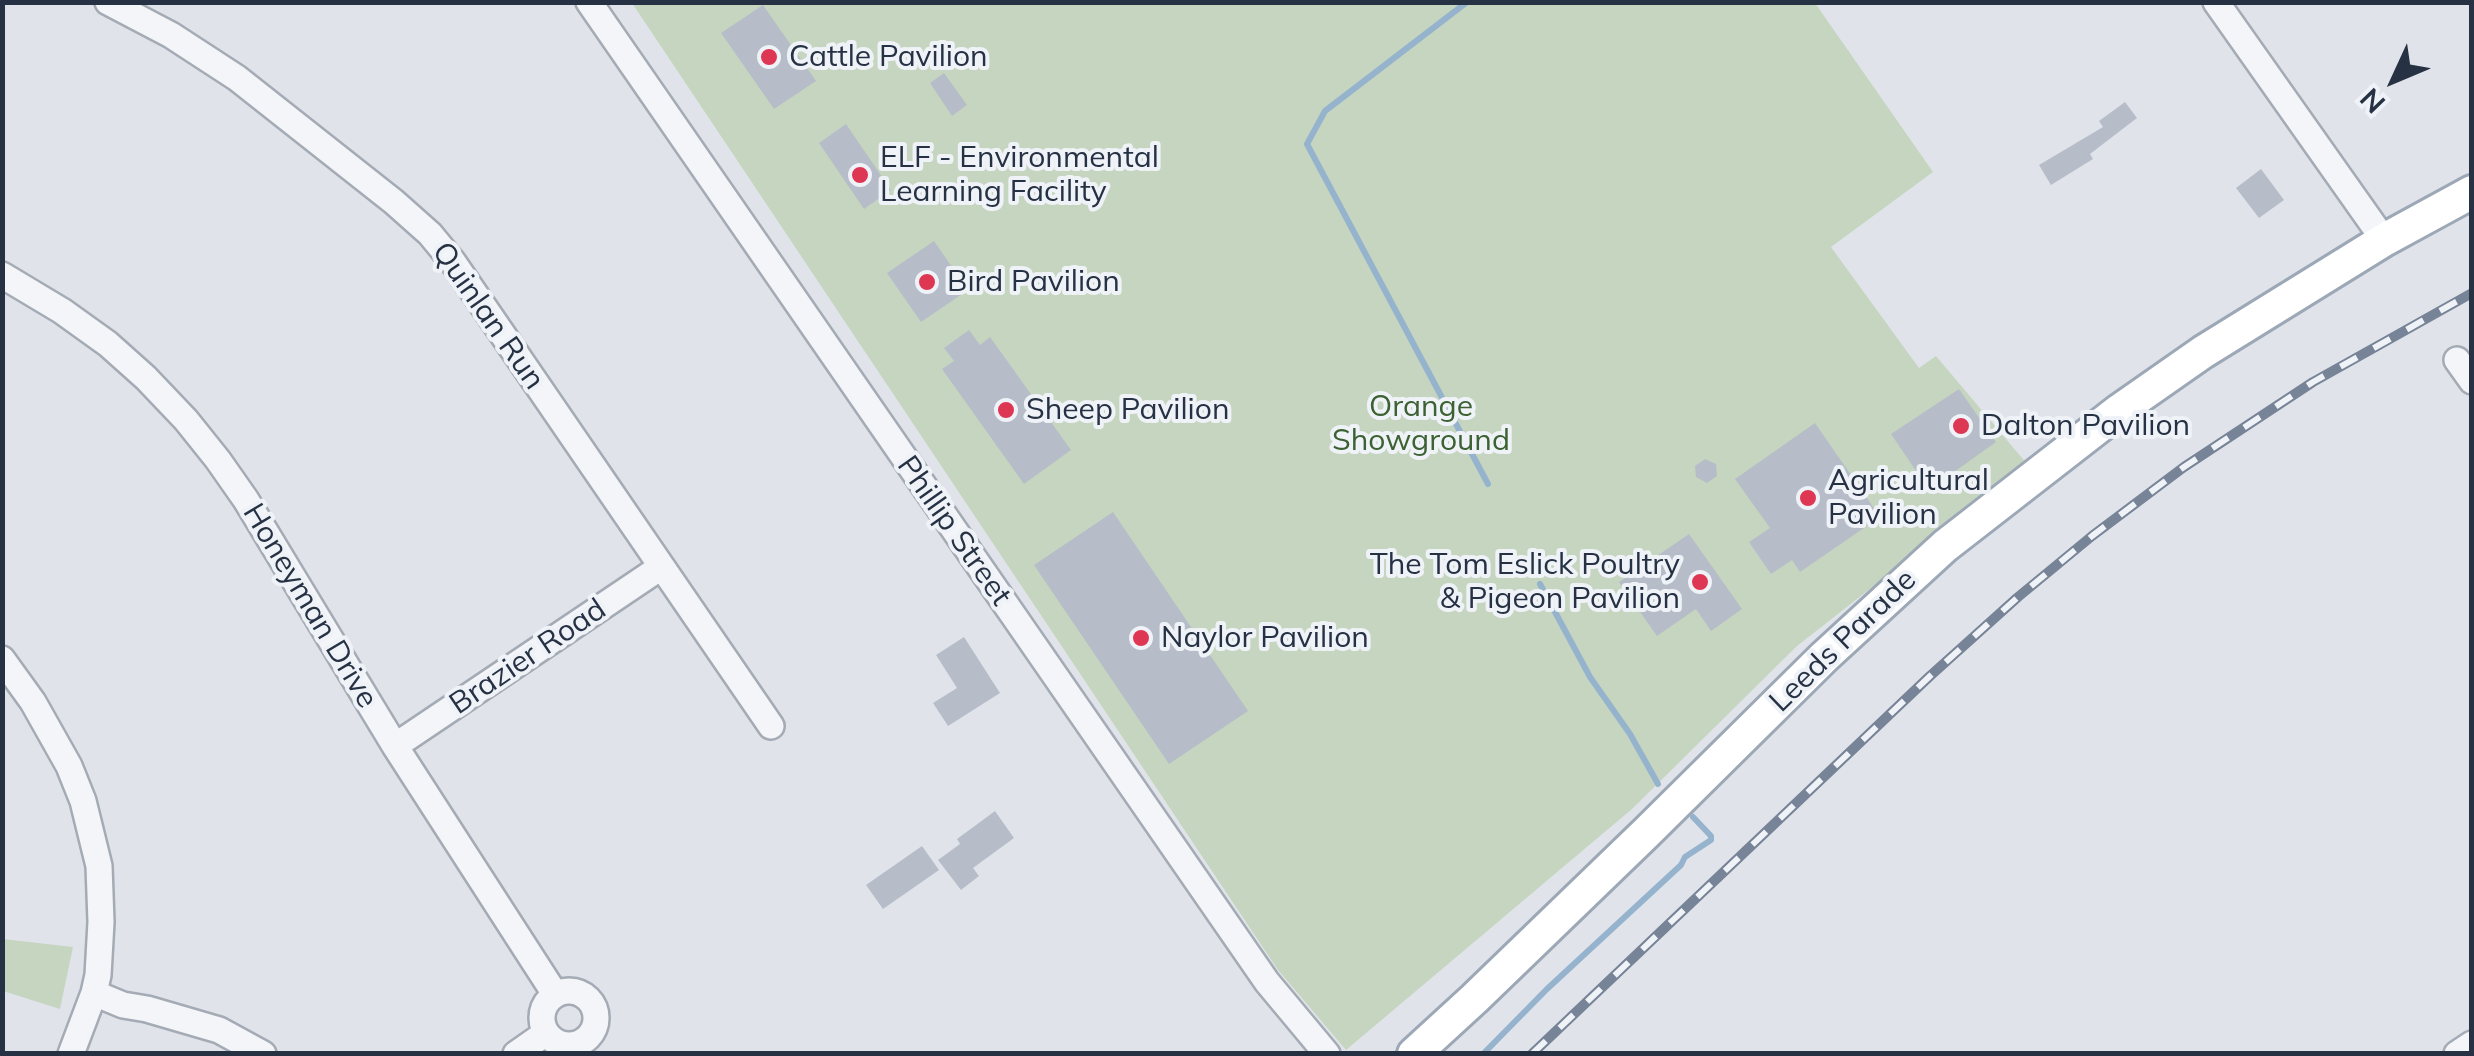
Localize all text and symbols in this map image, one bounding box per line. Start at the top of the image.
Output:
north arrow [2344,30,2444,130]
place label: Cattle Pavilion [789,39,988,75]
marker: Cattle Pavilion [758,46,780,68]
text: N [2352,81,2392,121]
place label: ELF - Environmental Learning Facility [880,140,1159,210]
marker: ELF - Environmental Learning Facility [849,164,871,186]
street label: Quinlan Run [424,235,552,397]
place label: Bird Pavilion [947,264,1120,300]
marker: Bird Pavilion [916,271,938,293]
park label: Orange Showground [1332,389,1510,460]
place label: Sheep Pavilion [1026,392,1229,428]
marker: Sheep Pavilion [995,399,1017,421]
place label: Dalton Pavilion [1981,408,2190,444]
marker: Dalton Pavilion [1950,415,1972,437]
street label: Phillip Street [889,449,1019,613]
place label: Agricultural Pavilion [1828,463,1989,534]
marker: Agricultural Pavilion [1797,487,1819,509]
street label: Honeyman Drive [235,497,385,715]
place label: The Tom Eslick Poultry & Pigeon Pavilion [1370,547,1680,618]
street label: Leeds Parade [1762,562,1924,720]
marker: The Tom Eslick Poultry & Pigeon Pavilion [1689,571,1711,593]
street label: Brazier Road [443,592,613,722]
place label: Naylor Pavilion [1161,620,1369,656]
marker: Naylor Pavilion [1130,627,1152,649]

